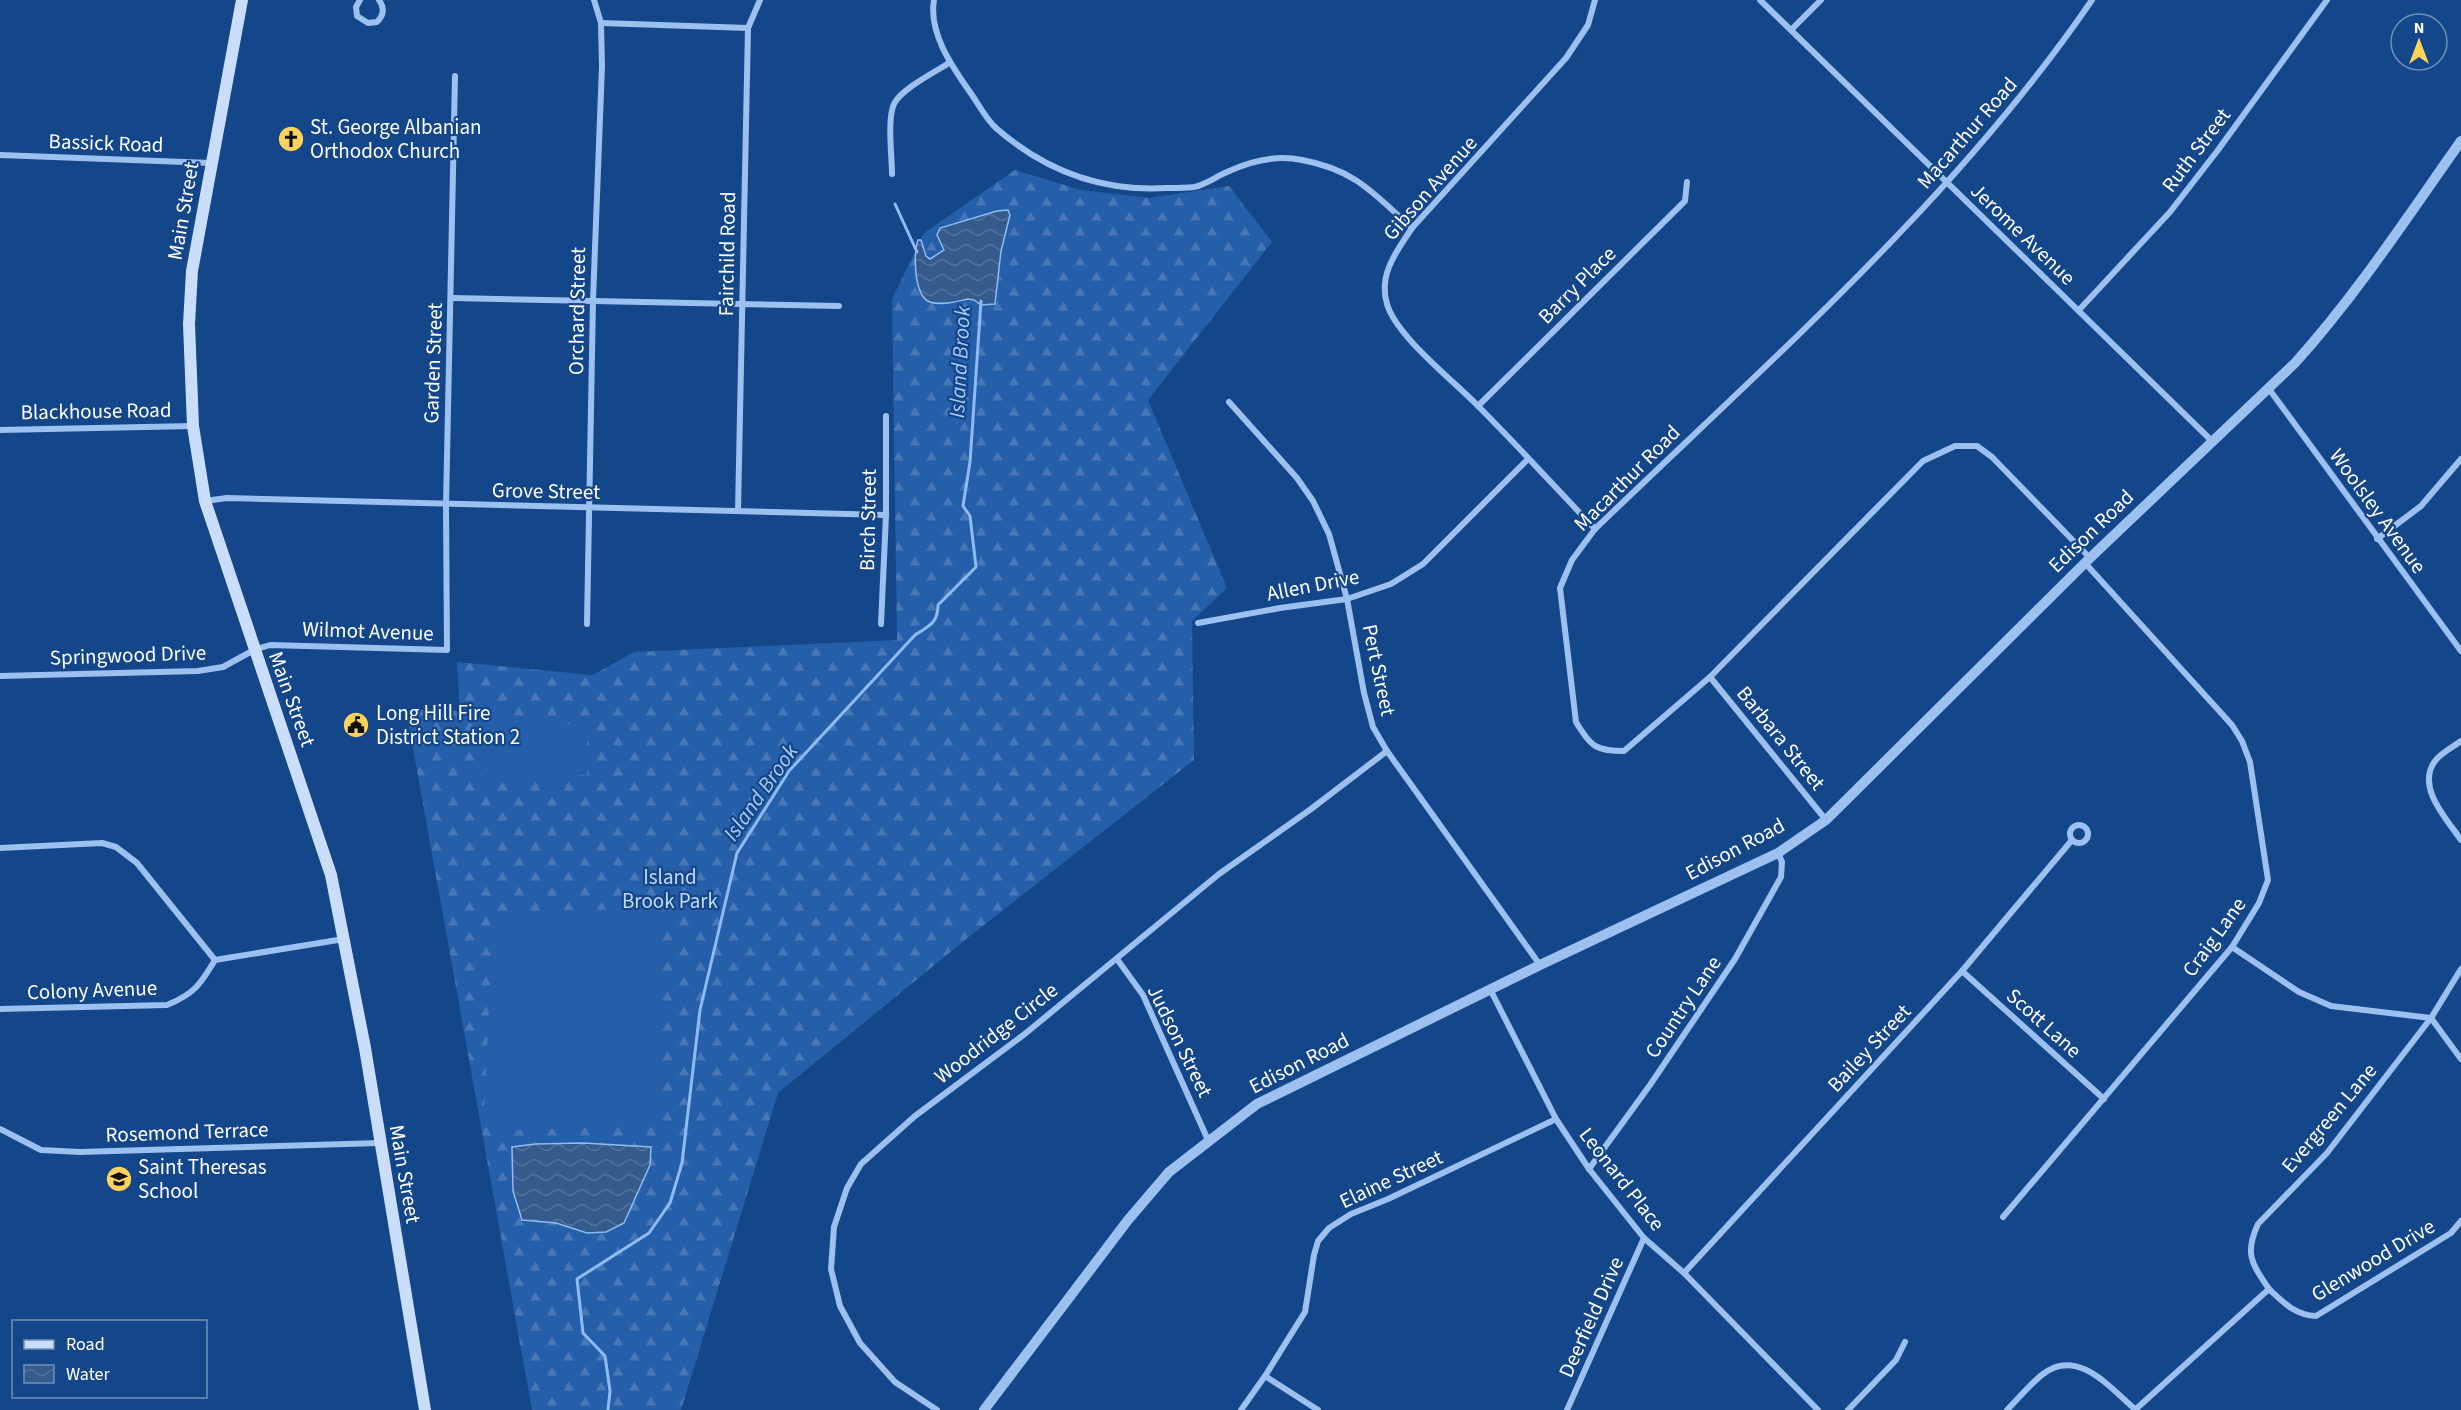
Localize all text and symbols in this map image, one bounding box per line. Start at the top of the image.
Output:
north arrow [2389,12,2449,72]
text: N [2414,17,2424,39]
street label: Macarthur Road [1910,70,2024,196]
street label: Ruth Street [2154,102,2238,198]
place label: St. George Albanian Orthodox Church [310,112,482,166]
church icon: St. George Albanian Orthodox Church [276,124,306,154]
street label: Bassick Road [48,126,164,160]
street label: Gibson Avenue [1376,129,1484,247]
street label: Main Street [160,159,206,263]
street label: Jerome Avenue [1964,176,2082,292]
street label: Fairchild Road [711,191,743,317]
street label: Barry Place [1531,239,1623,331]
street label: Orchard Street [561,247,593,375]
street label: Garden Street [416,302,450,424]
water label: Island Brook [941,305,979,419]
street label: Blackhouse Road [20,395,172,427]
street label: Macarthur Road [1567,418,1687,538]
street label: Woolsley Avenue [2322,442,2434,580]
street label: Birch Street [852,469,884,571]
street label: Grove Street [492,475,600,507]
street label: Edison Road [2042,482,2140,580]
street label: Allen Drive [1264,561,1362,609]
street label: Wilmot Avenue [302,614,434,648]
street label: Pert Street [1355,621,1403,719]
street label: Springwood Drive [49,637,207,673]
street label: Main Street [261,647,323,751]
street label: Barbara Street [1730,679,1832,797]
place label: Long Hill Fire District Station 2 [376,698,520,752]
public building icon: Long Hill Fire District Station 2 [341,710,371,740]
water label: Island Brook [716,737,806,848]
street label: Edison Road [1680,810,1790,888]
park label: Island Brook Park [622,862,719,916]
street label: Craig Lane [2175,891,2253,983]
street label: Country Lane [1638,950,1728,1064]
street label: Colony Avenue [26,973,158,1007]
street label: Woodridge Circle [928,975,1064,1091]
street label: Judson Street [1140,980,1220,1102]
street label: Scott Lane [2000,981,2088,1065]
street label: Bailey Street [1820,997,1918,1099]
street label: Edison Road [1244,1025,1354,1101]
street label: Evergreen Lane [2274,1057,2384,1179]
street label: Rosemond Terrace [105,1114,269,1150]
street label: Leonard Place [1572,1121,1672,1237]
street label: Main Street [382,1122,428,1226]
street label: Elaine Street [1334,1142,1448,1216]
place label: Saint Theresas School [138,1152,267,1206]
school or university icon: Saint Theresas School [104,1164,134,1194]
street label: Glenwood Drive [2306,1211,2440,1309]
street label: Deerfield Drive [1551,1252,1631,1382]
legend [12,1320,207,1398]
text: Road [66,1332,105,1357]
text: Water [66,1362,110,1387]

